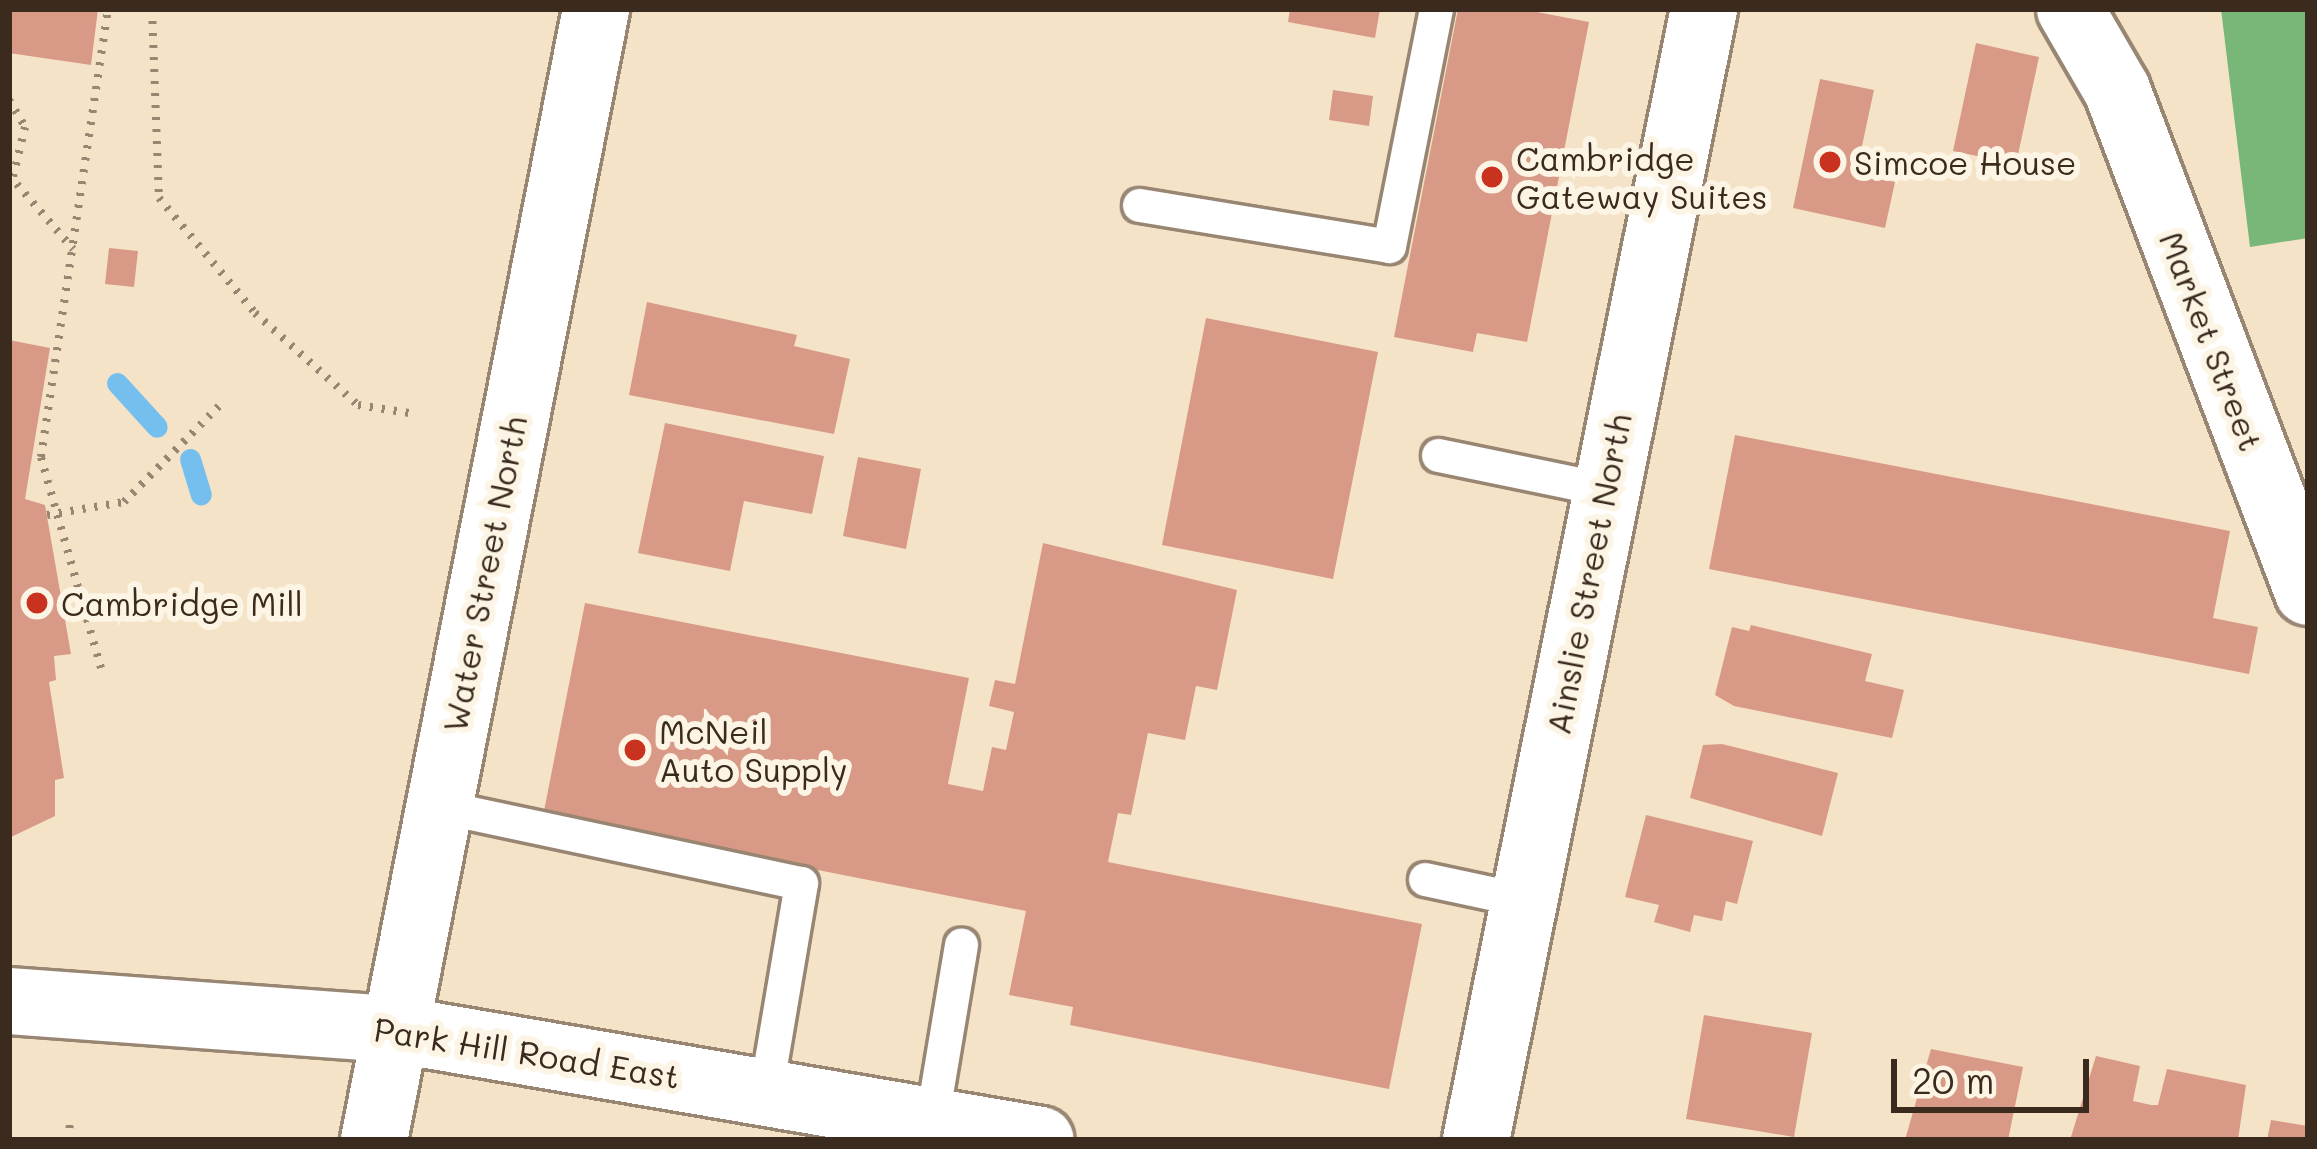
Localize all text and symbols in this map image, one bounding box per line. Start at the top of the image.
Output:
place label: Cambridge Gateway Suites [1516,138,1768,216]
place label: Simcoe House [1854,142,2077,182]
marker: Simcoe House [1817,149,1843,175]
marker: Cambridge Gateway Suites [1479,164,1505,190]
street label: Market Street [2152,226,2272,456]
street label: Ainslie Street North [1537,410,1639,738]
street label: Water Street North [434,413,534,735]
place label: Cambridge Mill [61,583,303,623]
marker: Cambridge Mill [24,590,50,616]
place label: McNeil Auto Supply [659,711,847,789]
marker: McNeil Auto Supply [622,737,648,763]
street label: Park Hill Road East [371,1008,683,1096]
scale bar [1897,1035,2095,1109]
text: 20 m [1912,1056,1994,1103]

